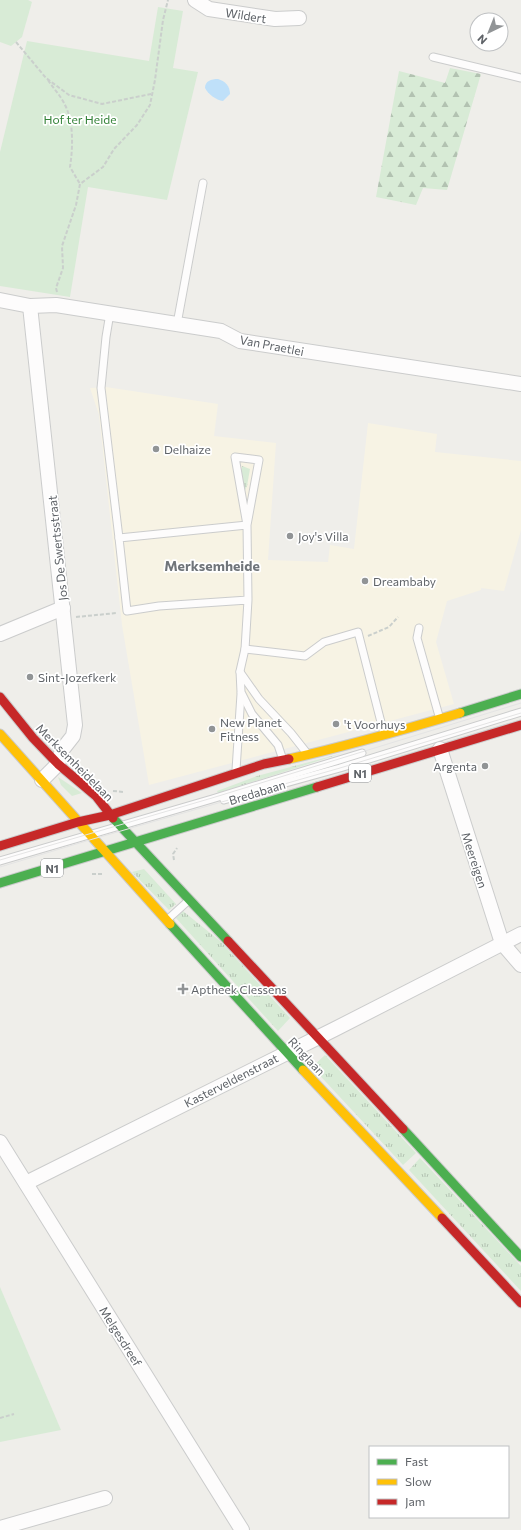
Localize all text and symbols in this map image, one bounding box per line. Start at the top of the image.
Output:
street label: Wildert [224,5,268,25]
north arrow [469,12,509,52]
text: N [474,32,489,47]
park label: Hof ter Heide [43,112,117,126]
street label: Van Praetlei [239,332,305,358]
place label: Delhaize [164,442,211,456]
marker: Delhaize [151,444,161,454]
street label: Jos De Swertsstraat [44,494,70,601]
place label: Joy's Villa [298,529,349,544]
marker: Joy's Villa [285,531,295,541]
district label: Merksemheide [164,557,260,574]
place label: Dreambaby [373,574,436,588]
marker: Dreambaby [360,576,370,586]
place label: Sint-Jozefkerk [38,670,117,685]
marker: Sint-Jozefkerk [25,672,35,682]
place label: New Planet Fitness [220,715,282,743]
place label: 't Voorhuys [344,717,405,731]
marker: 't Voorhuys [331,719,341,729]
street label: Merksemheidelaan [34,721,116,803]
marker: New Planet Fitness [207,724,217,734]
place label: Argenta [433,759,477,773]
marker: Argenta [480,761,490,771]
road number: N1 [349,764,371,782]
street label: Bredabaan [227,777,287,807]
street label: Meereigen [459,830,491,890]
road number: N1 [41,859,63,877]
place label: Aptheek Clessens [191,982,287,996]
marker: Aptheek Clessens [178,984,188,994]
street label: Ringlaan [286,1034,328,1078]
street label: Kasterveldenstraat [182,1050,280,1110]
street label: Melgesdreef [97,1304,145,1369]
legend [369,1446,509,1518]
text: Fast [405,1454,428,1468]
text: Slow [405,1474,432,1488]
text: Jam [405,1494,425,1509]

